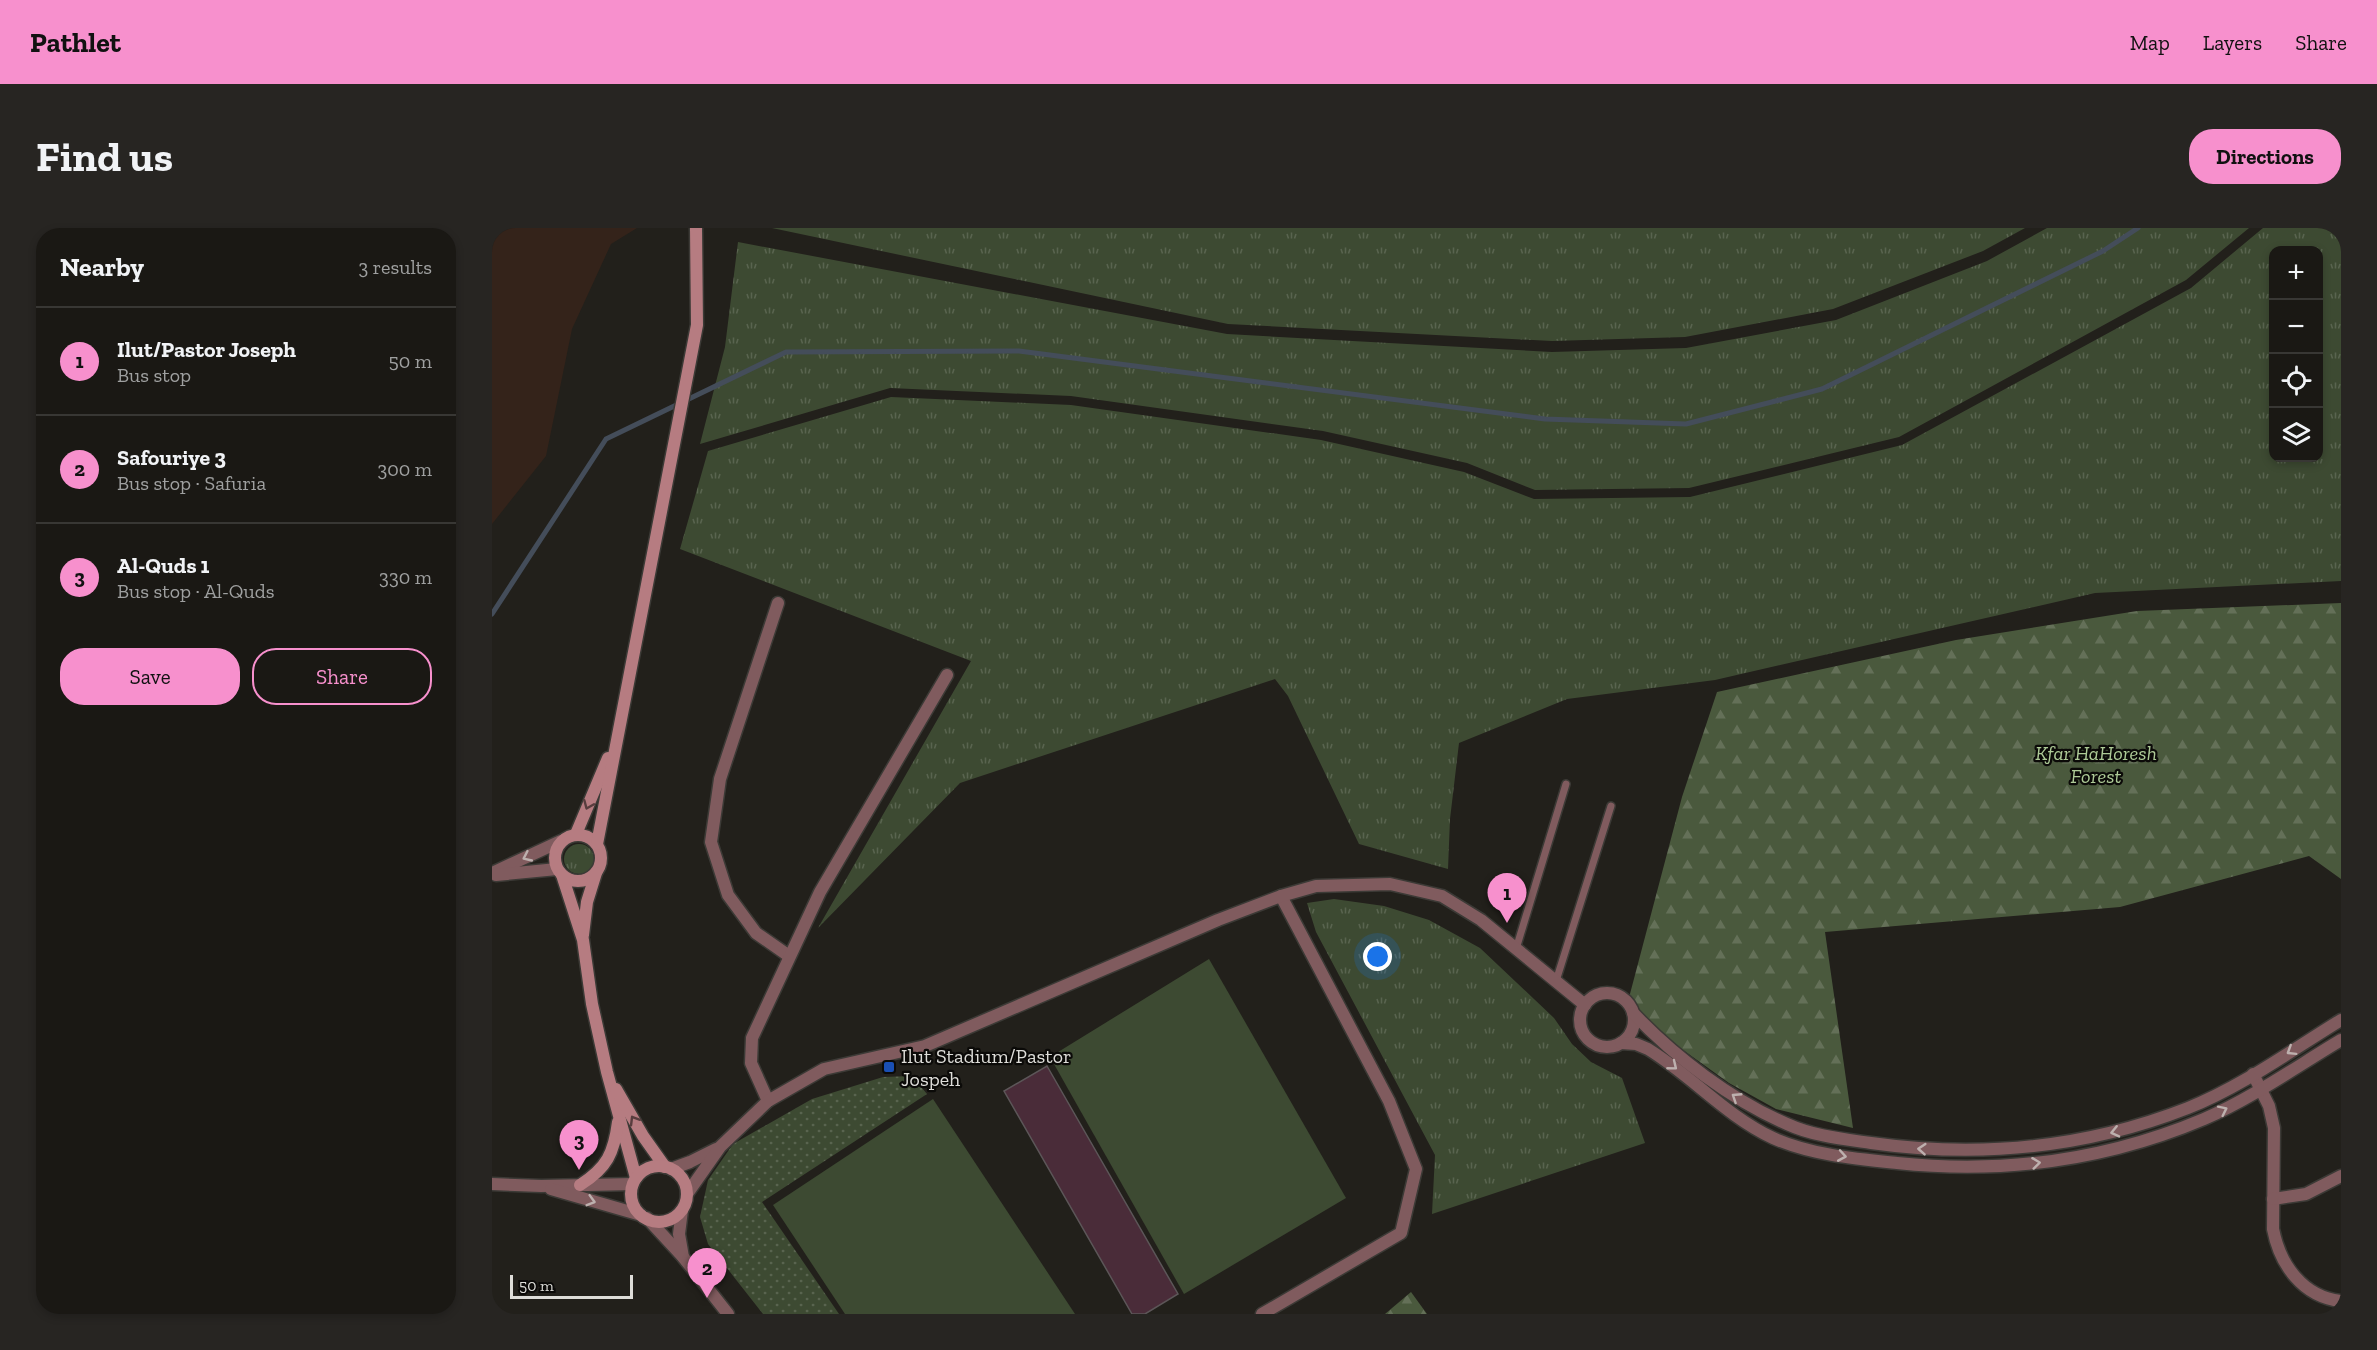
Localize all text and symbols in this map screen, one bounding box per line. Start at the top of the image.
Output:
text: Pathlet [30,26,121,59]
text: Map [2130,30,2170,55]
text: Layers [2203,30,2262,55]
text: Share [2295,30,2347,55]
button: Directions [2189,129,2341,184]
text: Find us [36,131,173,182]
map controls [2269,246,2323,462]
button: + [2269,246,2323,300]
text: Nearby [60,251,144,283]
text: 3 results [358,255,432,279]
button: − [2269,300,2323,354]
text: Ilut/Pastor Joseph [117,336,296,363]
text: 1 [75,349,84,373]
text: 50 m [388,349,432,373]
button: locate [2269,354,2323,408]
text: Bus stop [117,363,191,387]
button: layers [2269,408,2323,462]
text: Safouriye 3 [117,444,226,471]
text: 2 [74,457,85,481]
text: 300 m [377,457,432,481]
text: Bus stop · Safuria [117,471,266,495]
text: Al-Quds 1 [117,552,210,579]
text: 3 [74,565,85,589]
text: 330 m [379,565,432,589]
text: Bus stop · Al-Quds [117,579,275,603]
button: Save [60,648,240,705]
button: Share [252,648,432,705]
park label: Kfar HaHoresh Forest [2035,741,2157,788]
one-way arrow [583,799,595,810]
one-way arrow [522,850,533,862]
pin: 1 [1488,874,1526,923]
your location [1363,942,1392,971]
one-way arrow [2287,1043,2297,1055]
place label: Ilut Stadium/Pastor Jospeh [901,1044,1071,1091]
one-way arrow [1666,1059,1677,1070]
marker: Ilut Stadium/Pastor Jospeh [882,1060,896,1074]
one-way arrow [1732,1093,1743,1104]
one-way arrow [2216,1105,2227,1117]
one-way arrow [630,1116,641,1126]
pin: 3 [560,1120,598,1170]
one-way arrow [2110,1125,2120,1138]
one-way arrow [1917,1143,1926,1156]
one-way arrow [1837,1149,1847,1162]
one-way arrow [2032,1158,2041,1170]
one-way arrow [585,1194,596,1206]
pin: 2 [688,1248,726,1298]
scale bar [510,1272,633,1300]
text: 50 m [519,1276,554,1295]

